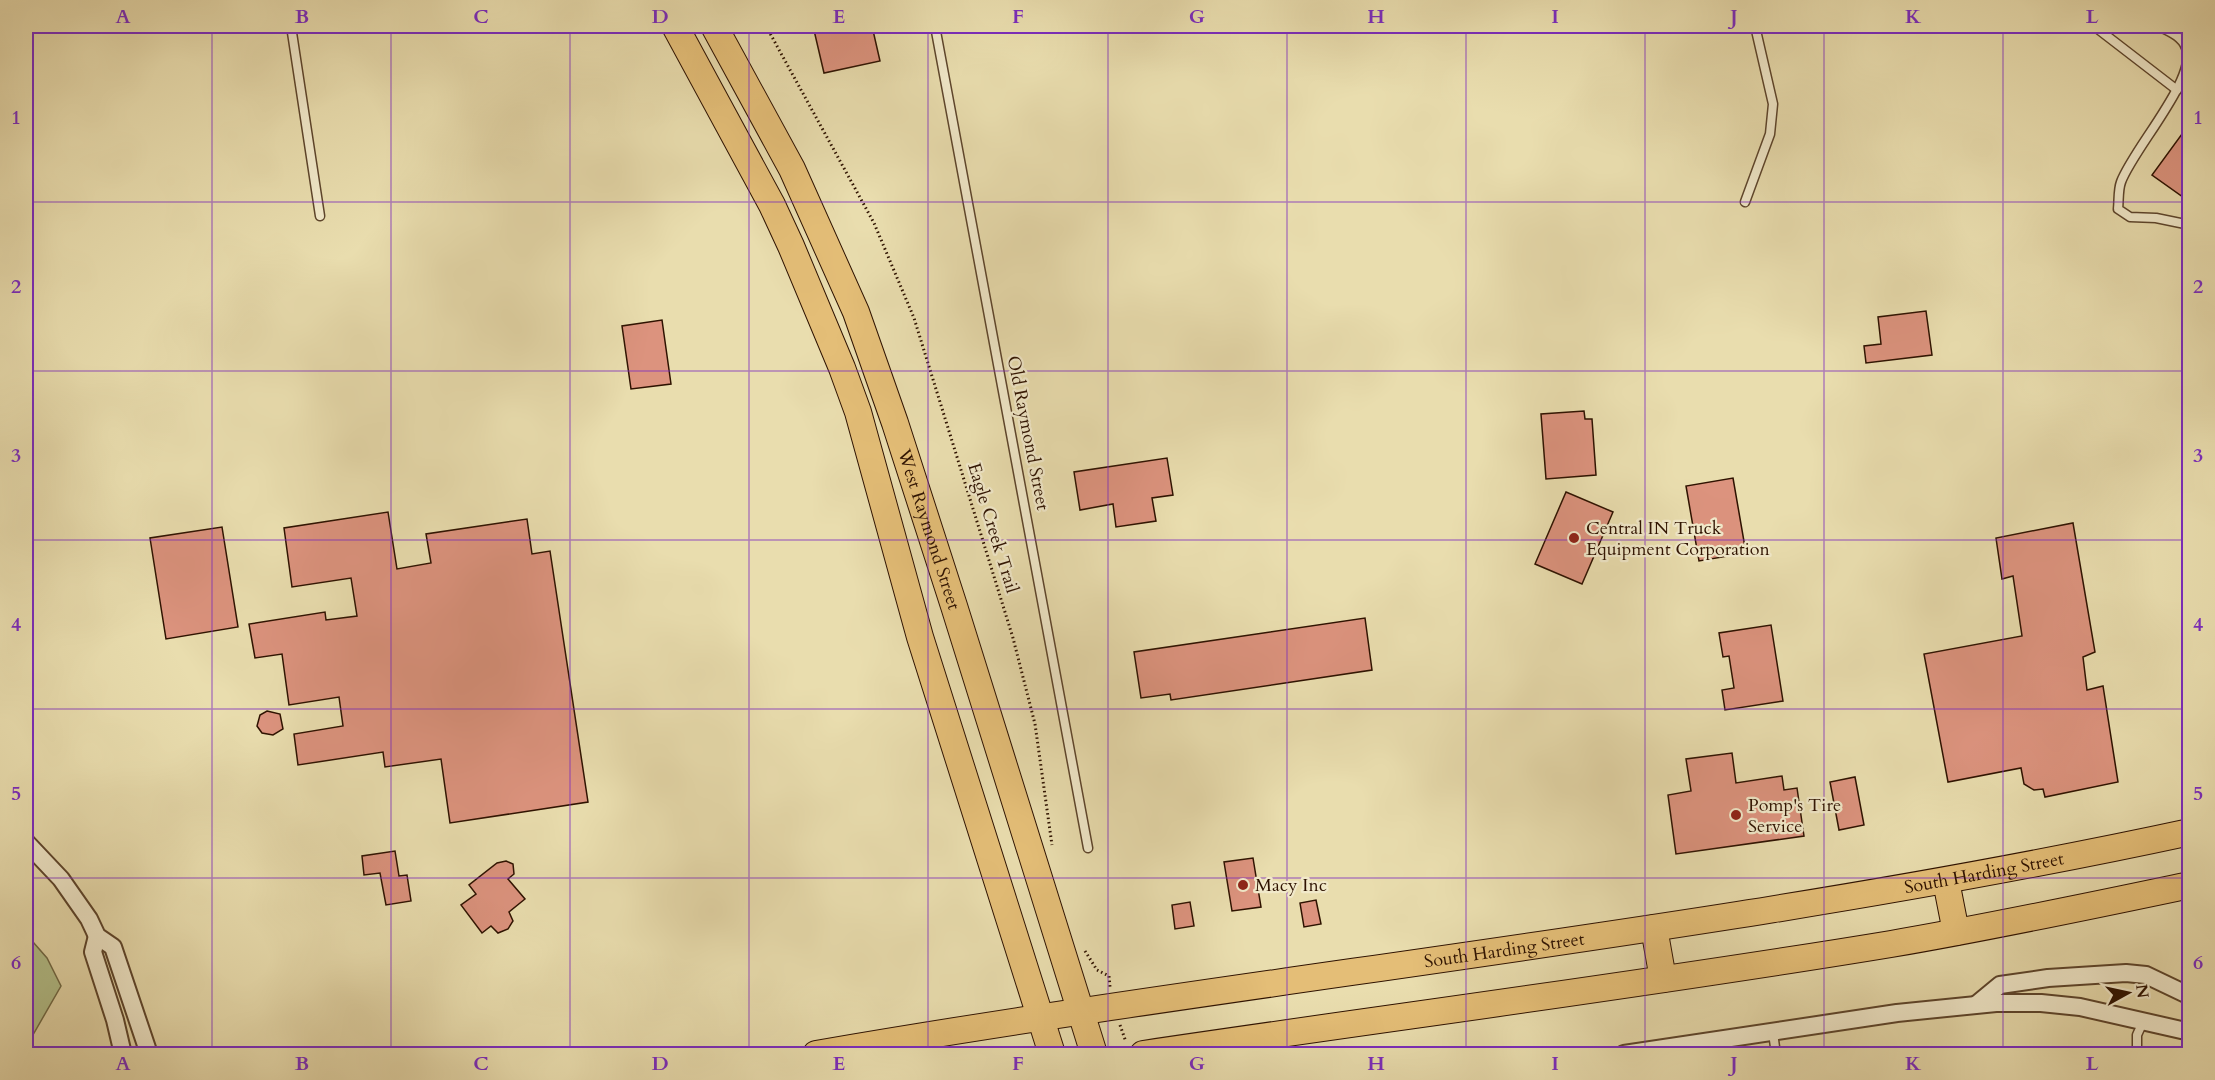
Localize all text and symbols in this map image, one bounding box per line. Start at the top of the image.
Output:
text: A [115,3,131,30]
text: B [295,3,309,30]
text: C [473,3,489,30]
text: D [651,3,669,30]
text: E [833,3,845,30]
text: F [1012,3,1024,30]
text: G [1189,3,1205,30]
text: H [1367,3,1385,30]
text: I [1551,3,1559,30]
text: J [1727,3,1738,30]
text: K [1905,3,1922,30]
text: L [2086,3,2099,30]
text: 1 [11,104,21,131]
text: 1 [2193,104,2203,131]
text: 2 [11,273,21,300]
text: 2 [2193,273,2203,300]
street label: Old Raymond Street [1001,353,1055,513]
text: 3 [11,442,21,469]
text: 3 [2193,442,2203,469]
street label: West Raymond Street [891,445,967,613]
street label: Eagle Creek Trail [961,460,1025,597]
place label: Central IN Truck Equipment Corporation [1586,516,1771,562]
marker: Central IN Truck Equipment Corporation [1567,531,1581,545]
text: 4 [11,611,21,638]
text: 4 [2193,611,2203,638]
text: 5 [11,780,21,807]
text: 5 [2193,780,2203,807]
place label: Pomp's Tire Service [1748,793,1841,839]
marker: Pomp's Tire Service [1729,808,1743,822]
street label: South Harding Street [1902,846,2066,900]
place label: Macy Inc [1255,873,1327,898]
marker: Macy Inc [1236,878,1250,892]
street label: South Harding Street [1422,926,1586,974]
text: 6 [11,949,21,976]
text: 6 [2193,949,2203,976]
north arrow [2098,963,2158,1023]
text: N [2130,983,2154,1000]
text: A [115,1050,131,1077]
text: B [295,1050,309,1077]
text: C [473,1050,489,1077]
text: D [651,1050,669,1077]
text: E [833,1050,845,1077]
text: F [1012,1050,1024,1077]
text: G [1189,1050,1205,1077]
text: H [1367,1050,1385,1077]
text: I [1551,1050,1559,1077]
text: J [1727,1050,1738,1077]
text: K [1905,1050,1922,1077]
text: L [2086,1050,2099,1077]

